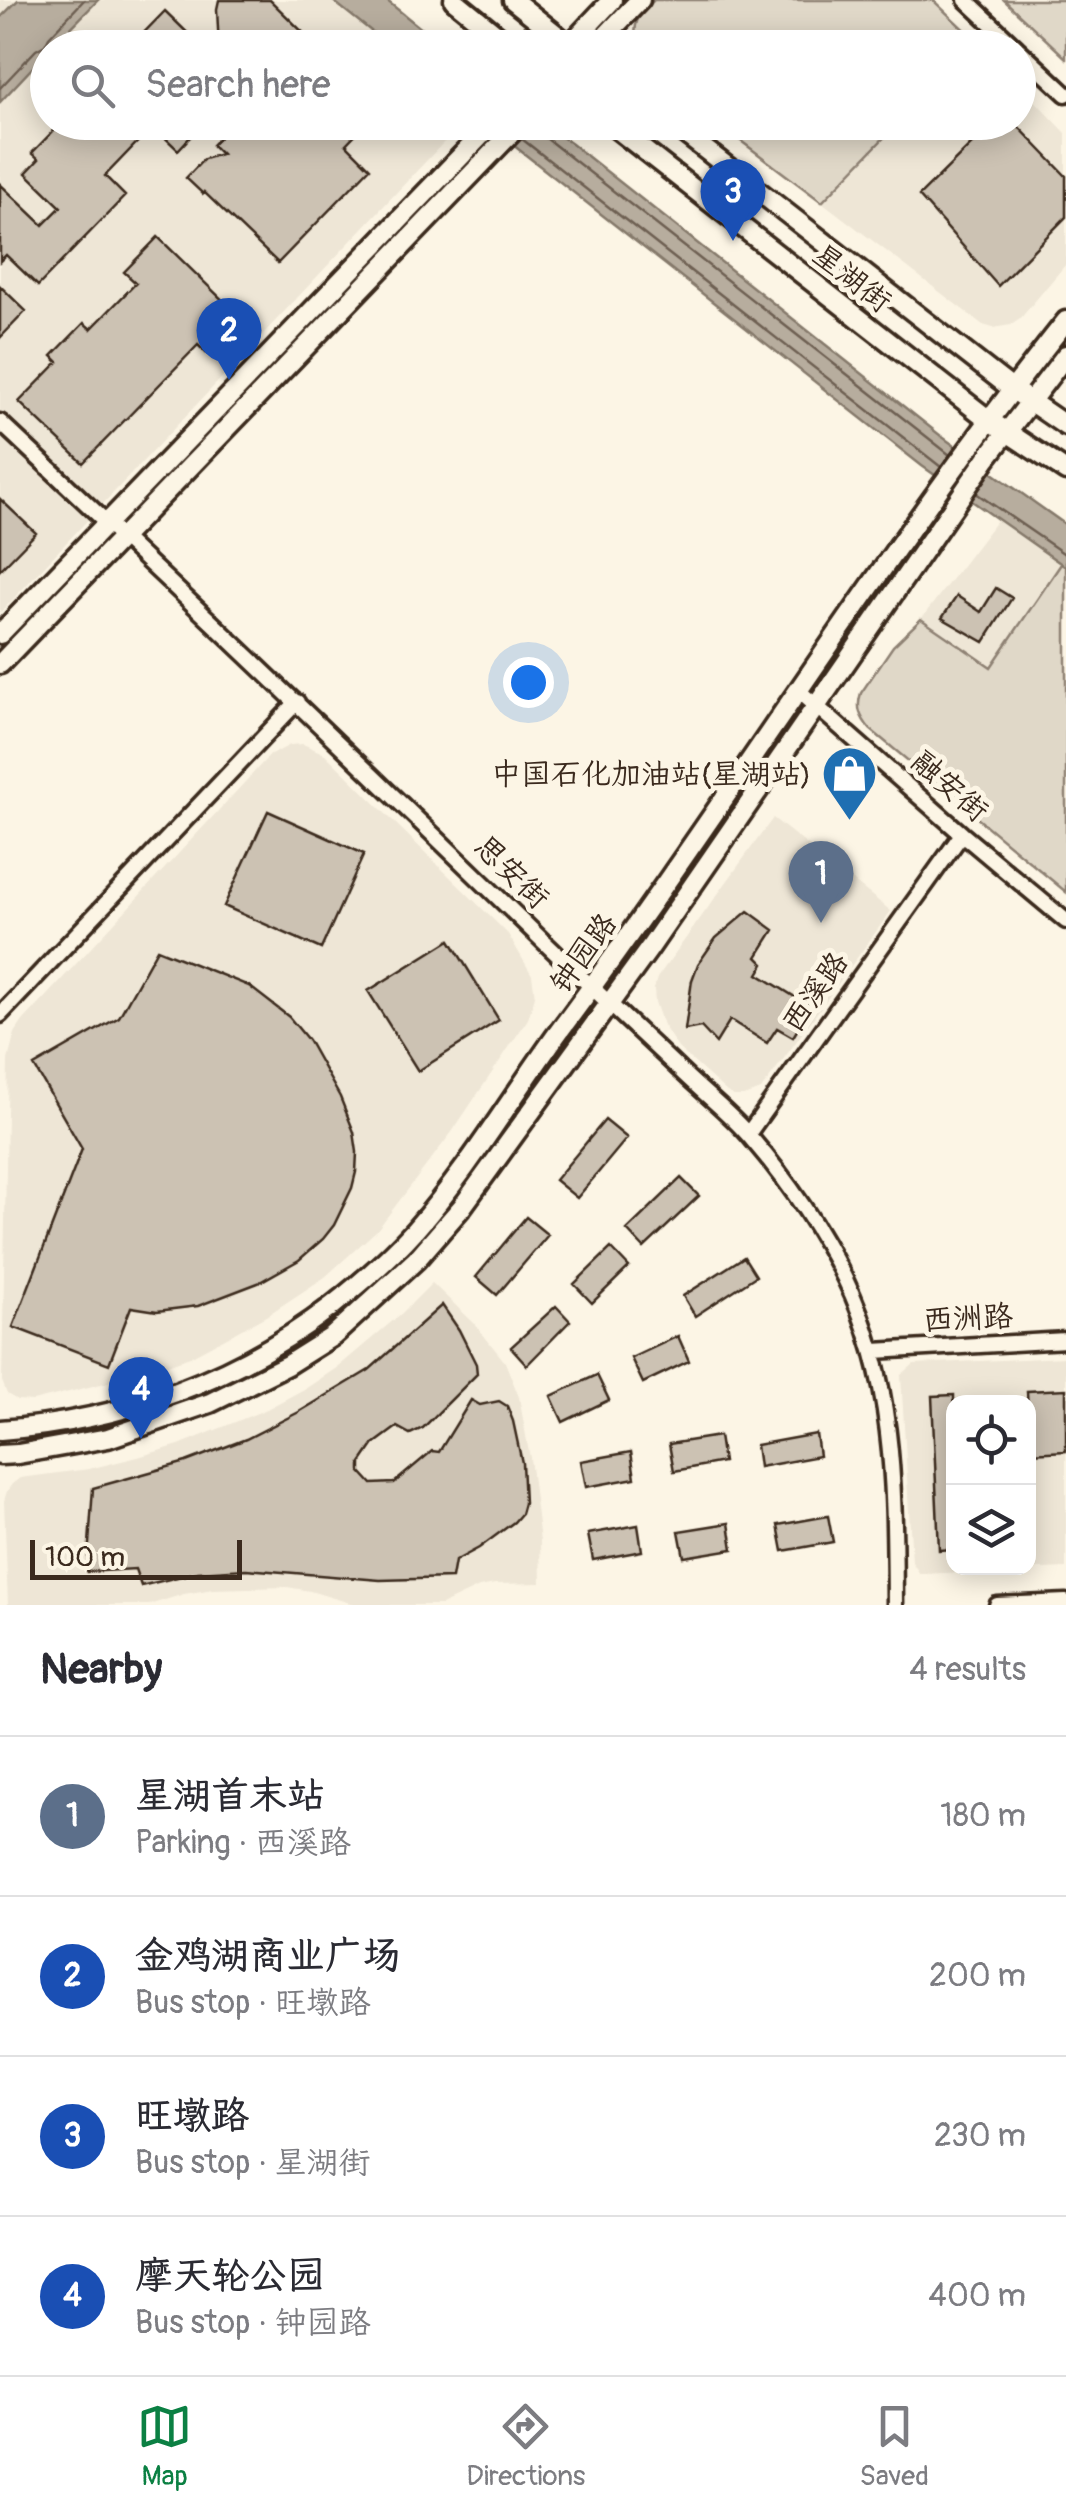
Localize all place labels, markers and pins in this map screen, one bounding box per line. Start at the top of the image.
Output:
pin: 3 [700,158,766,241]
pin: 2 [196,298,262,380]
shop icon: 中国石化加油站(星湖站) [820,744,880,823]
place label: 中国石化加油站(星湖站) [491,756,811,793]
pin: 1 [788,840,854,923]
pin: 4 [108,1356,174,1439]

